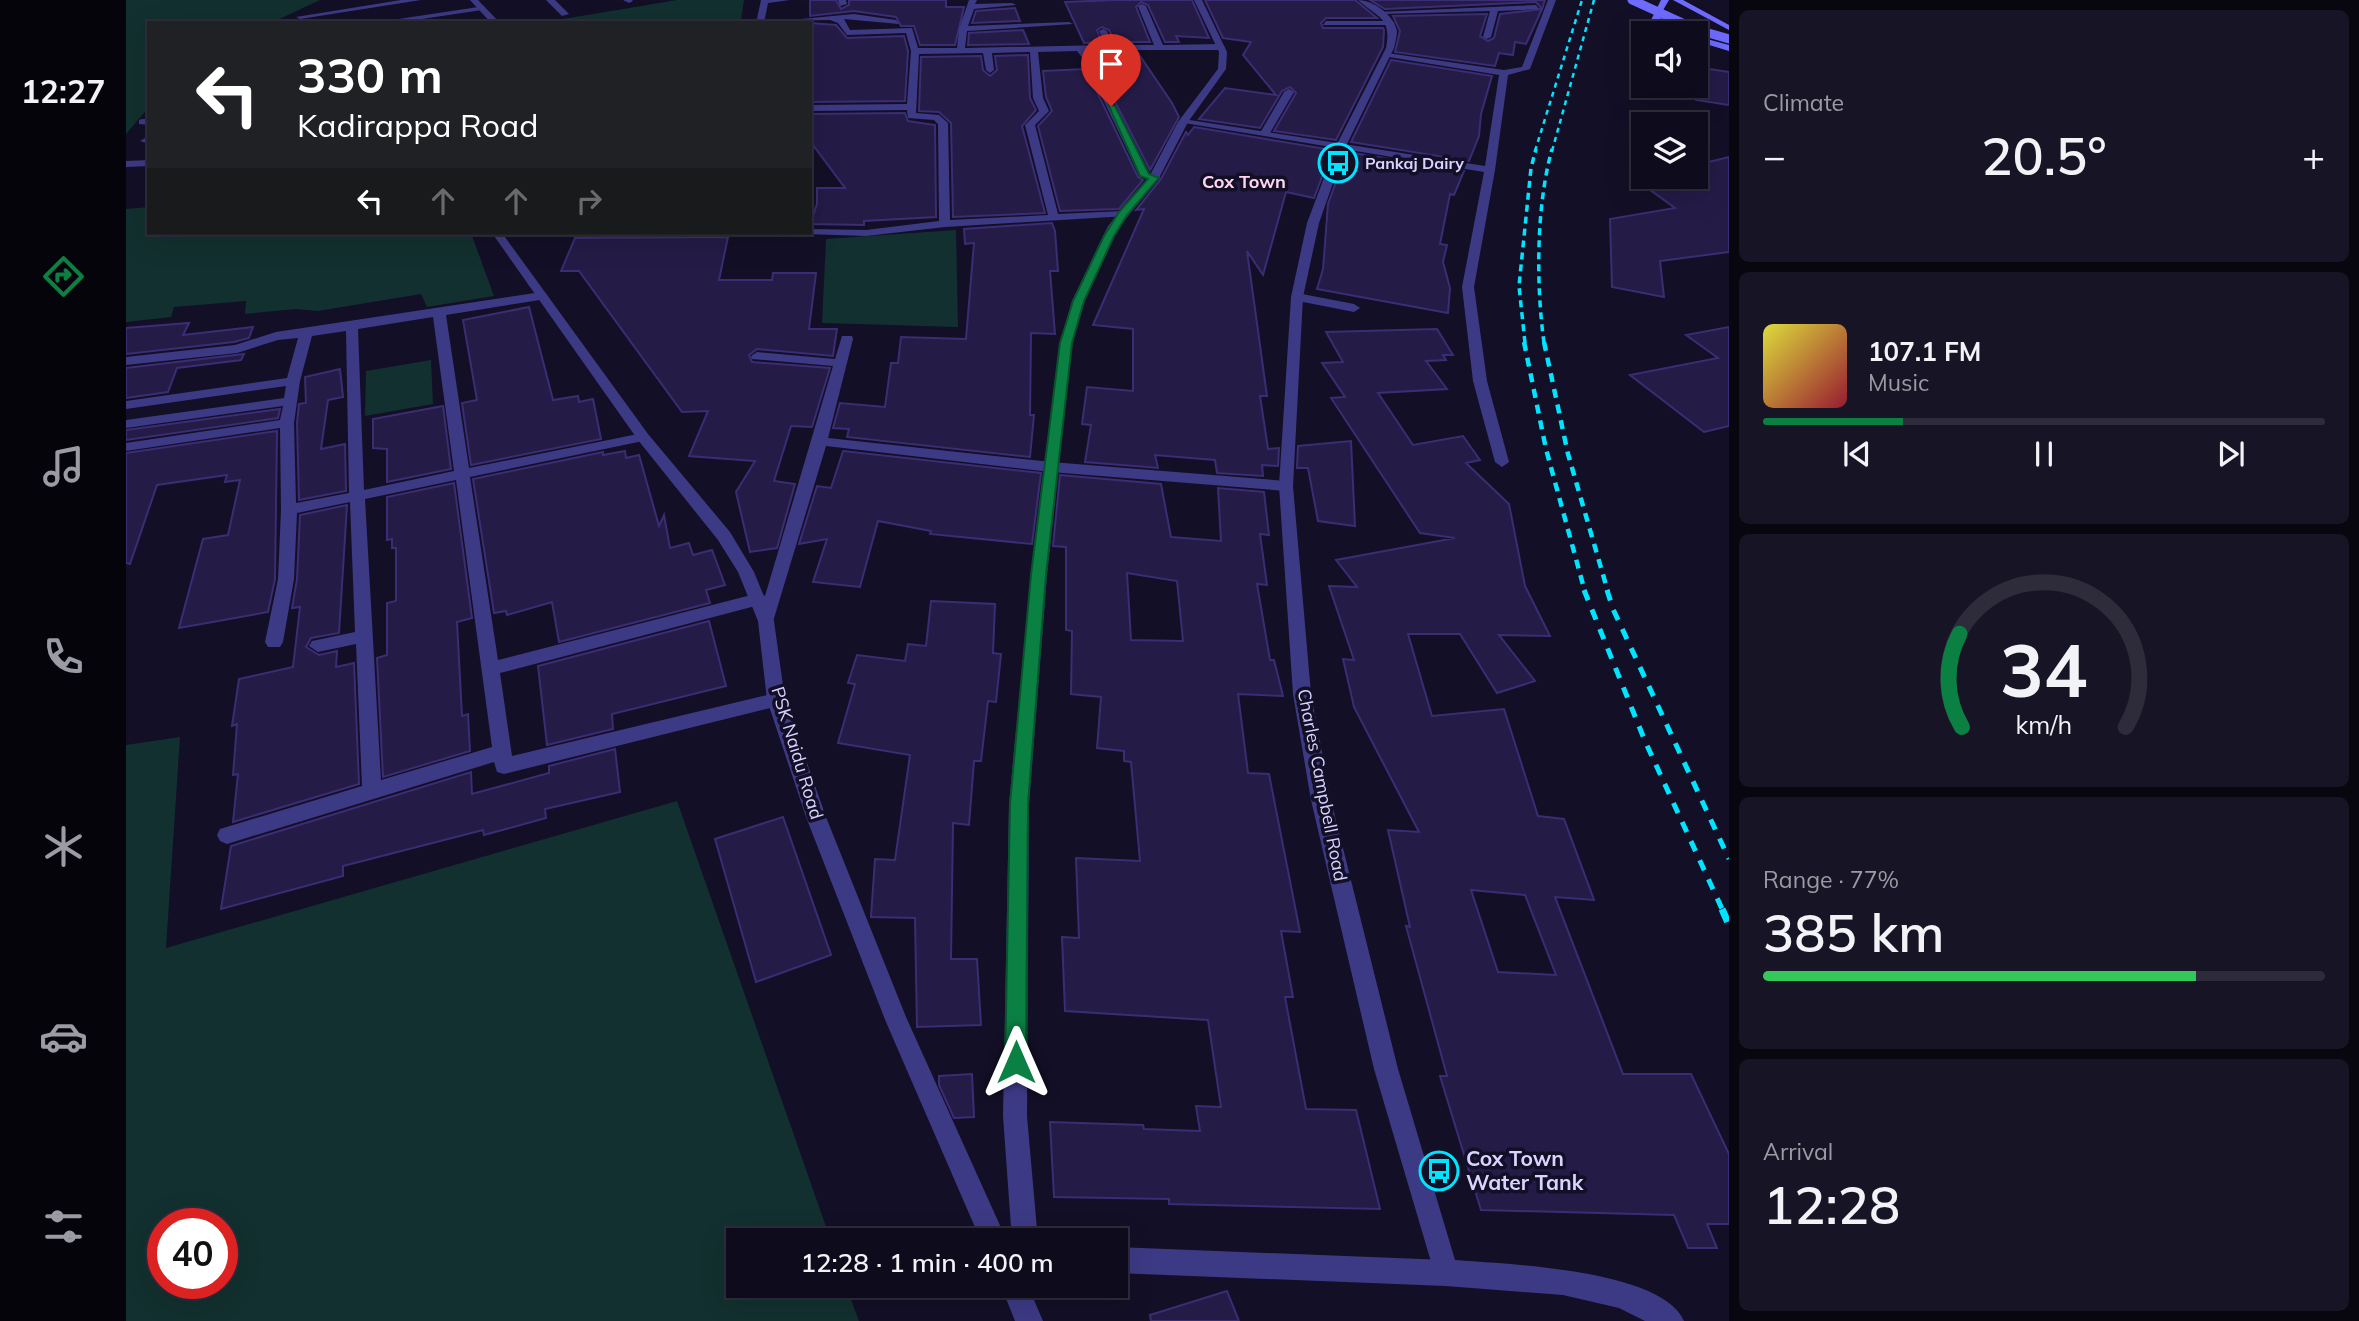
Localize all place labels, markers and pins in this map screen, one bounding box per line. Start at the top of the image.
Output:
pin [1081,34,1141,106]
bus stop icon: Pankaj Dairy [1317,142,1359,184]
place label: Pankaj Dairy [1365,153,1464,173]
place label: Cox Town Water Tank [1466,1145,1584,1195]
bus stop icon: Cox Town Water Tank [1418,1150,1460,1192]

